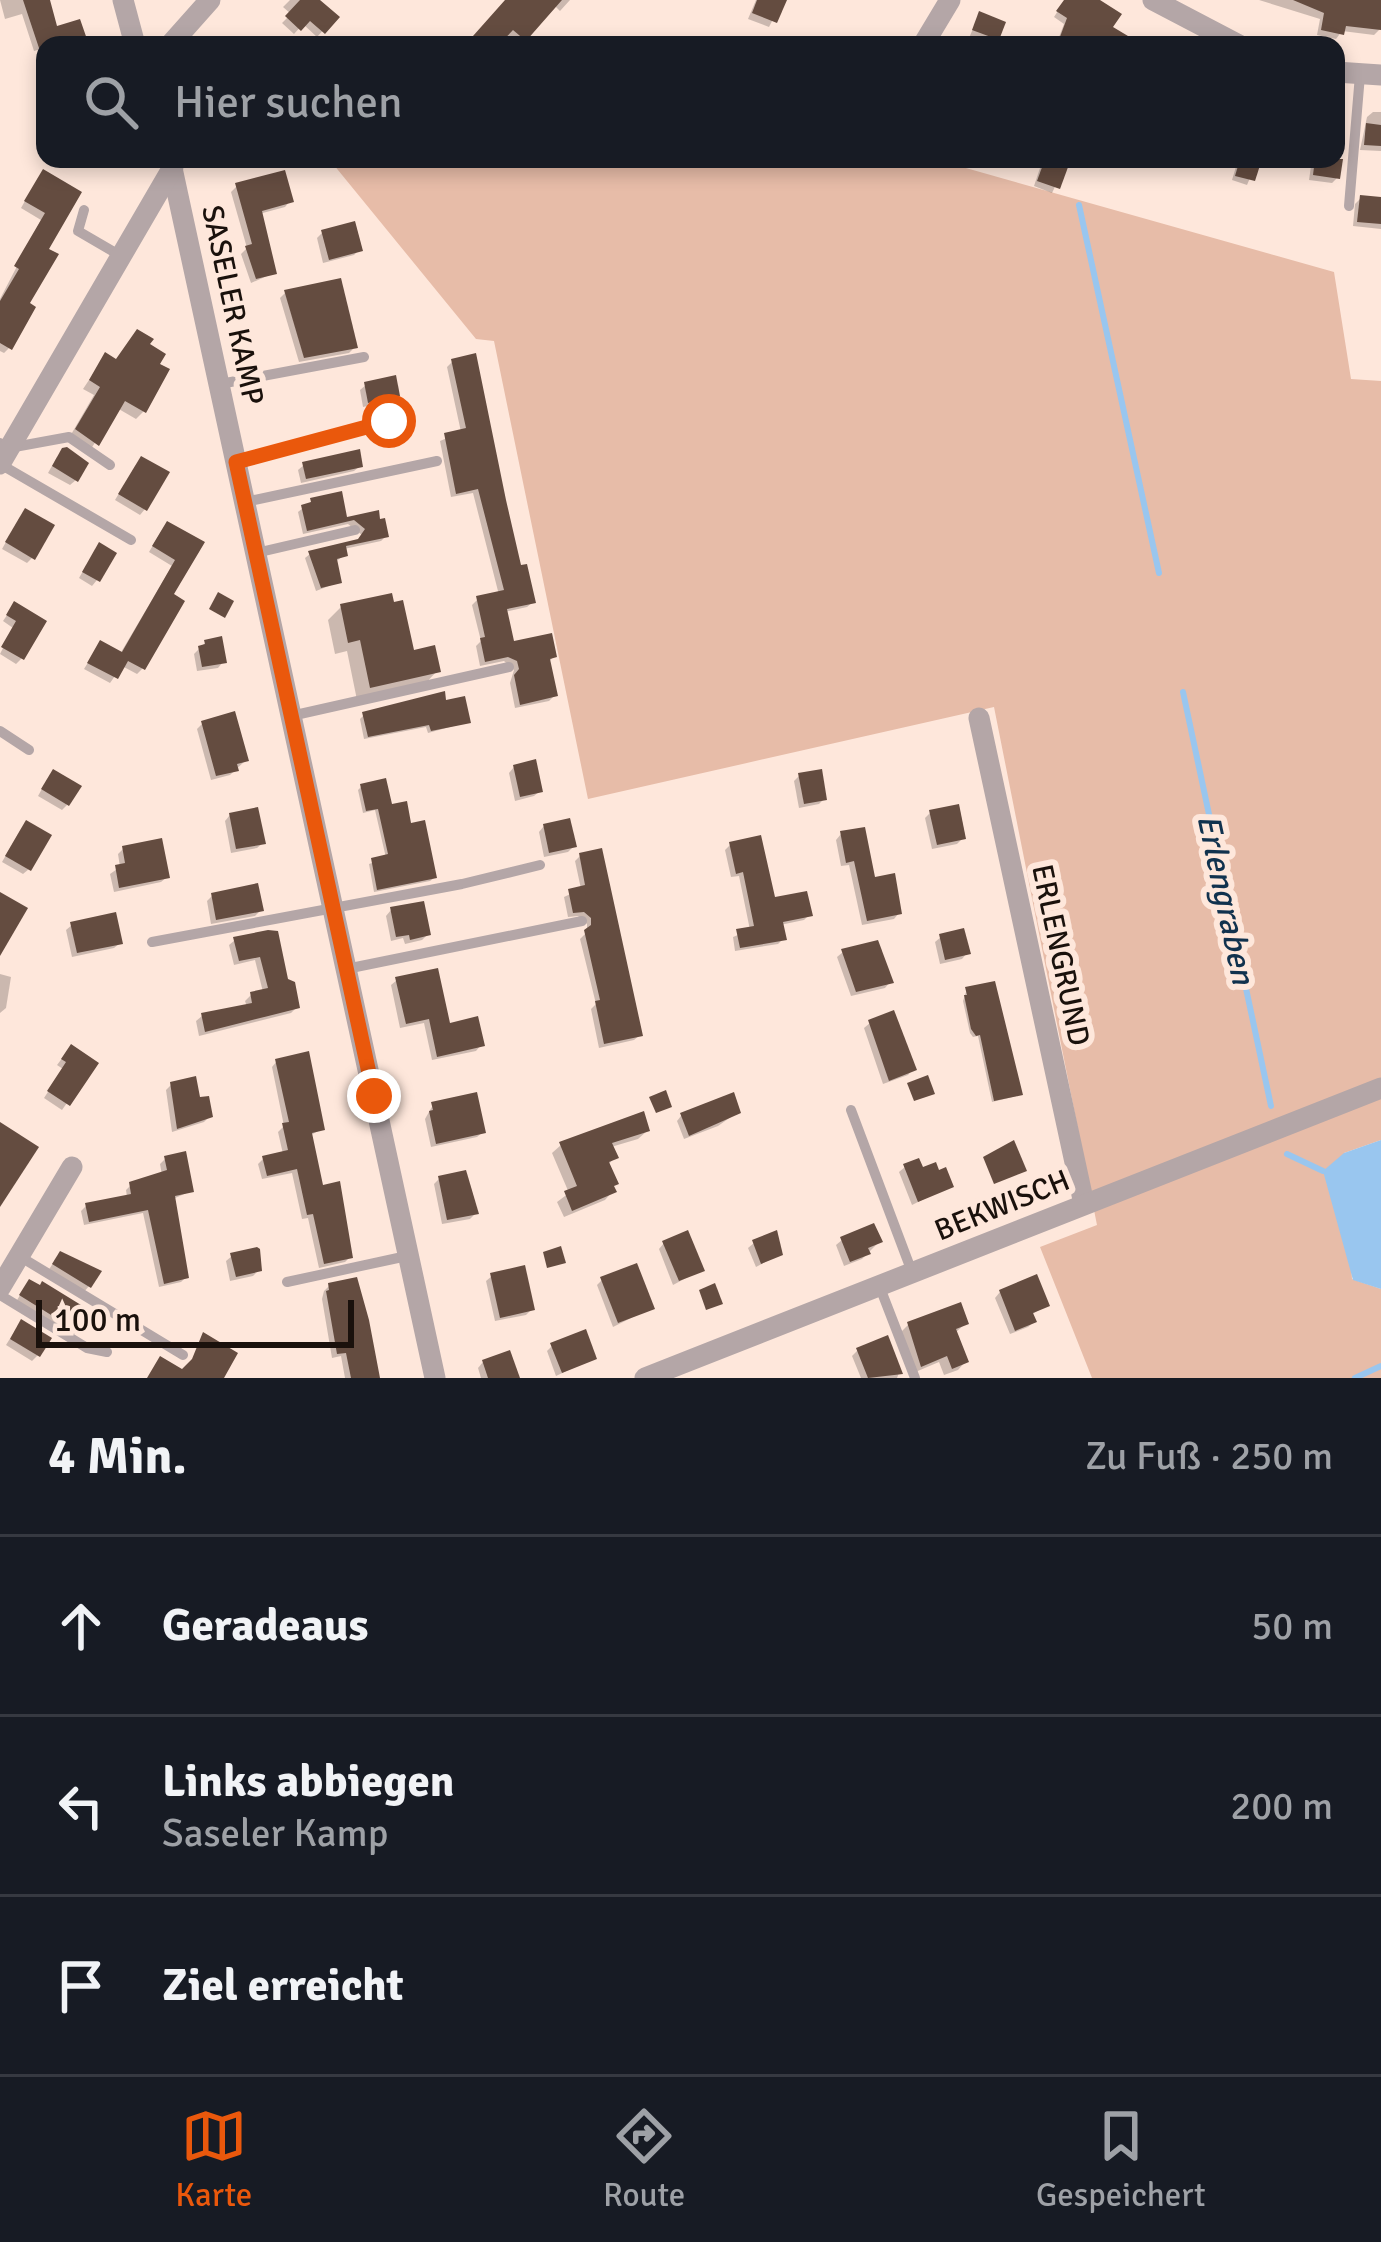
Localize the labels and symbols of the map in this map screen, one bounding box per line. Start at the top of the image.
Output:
street label: SASELER KAMP [193,202,272,408]
route start [362,394,416,448]
water label: Erlengraben [1188,811,1264,989]
street label: ERLENGRUND [1023,861,1098,1049]
route end [347,1069,401,1123]
street label: BEKWISCH [929,1162,1075,1249]
scale bar [36,1294,354,1347]

